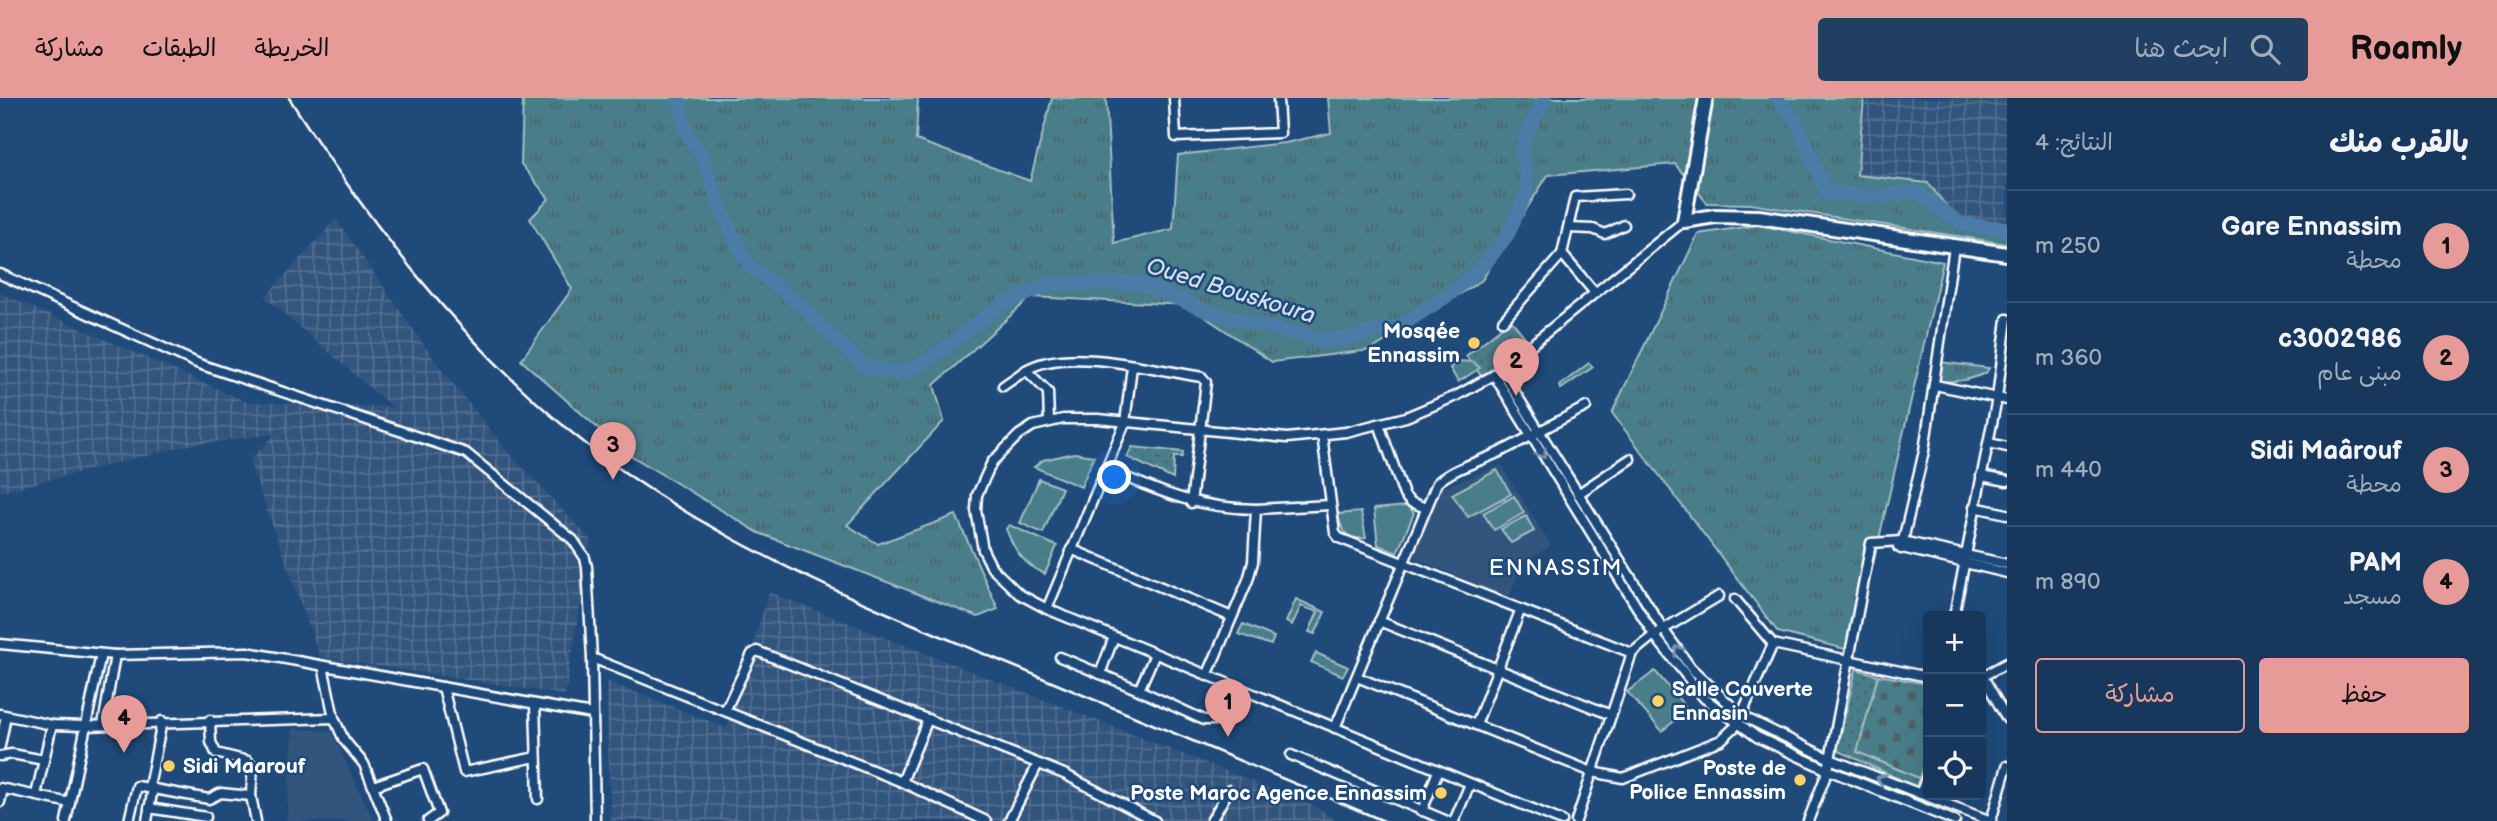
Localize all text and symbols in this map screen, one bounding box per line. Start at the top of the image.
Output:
search box [1818,18,2308,81]
text: Roamly [2350,29,2462,69]
icon: search [2246,30,2284,68]
text: مشاركة [35,34,104,63]
text: الطبقات [142,34,217,63]
text: الخريطة [255,34,329,63]
text: ابحث هنا [2134,34,2228,65]
text: بالقرب منك [2329,125,2469,161]
text: النتائج: 4 [2035,129,2113,157]
text: Gare Ennassim [2221,212,2402,243]
text: 250 m [2035,232,2101,260]
text: 1 [2441,232,2451,260]
text: محطة [2346,247,2402,275]
water label: Oued Bouskoura [1143,252,1319,330]
place label: Mosqée Ennassim [1367,319,1460,368]
text: c3002986 [2278,324,2402,355]
marker: Mosqée Ennassim [1466,335,1482,351]
pin: 2 [1493,338,1539,396]
text: 360 m [2035,344,2102,372]
text: 2 [2439,344,2453,372]
text: مبنى عام [2317,359,2402,387]
pin: 3 [590,422,636,480]
text: Sidi Maârouf [2250,436,2402,467]
one-way arrow [1533,447,1546,460]
text: 440 m [2035,456,2102,484]
text: 3 [2439,456,2453,484]
your location [1097,460,1131,494]
text: محطة [2346,471,2402,499]
text: PAM [2349,548,2402,579]
district label: ENNASSIM [1489,554,1623,582]
text: 890 m [2035,568,2100,596]
text: 4 [2439,568,2453,596]
text: مسجد [2343,583,2402,611]
map controls [1923,611,1986,800]
button: + [1923,611,1986,674]
one-way arrow [1674,645,1686,658]
button: مشاركة [2035,658,2245,733]
button: حفظ [2259,658,2469,733]
button: − [1923,674,1986,737]
place label: Salle Couverte Ennasin [1672,677,1813,726]
pin: 1 [1205,679,1251,737]
marker: Salle Couverte Ennasin [1650,693,1666,709]
pin: 4 [101,695,147,753]
button: locate [1923,737,1986,800]
place label: Sidi Maarouf [183,754,307,779]
place label: Poste de Police Ennassim [1629,756,1786,805]
marker: Sidi Maarouf [161,758,177,774]
marker: Poste de Police Ennassim [1792,772,1808,788]
one-way arrow [1876,773,1888,787]
place label: Poste Maroc Agence Ennassim [1130,781,1427,806]
marker: Poste Maroc Agence Ennassim [1433,785,1449,801]

